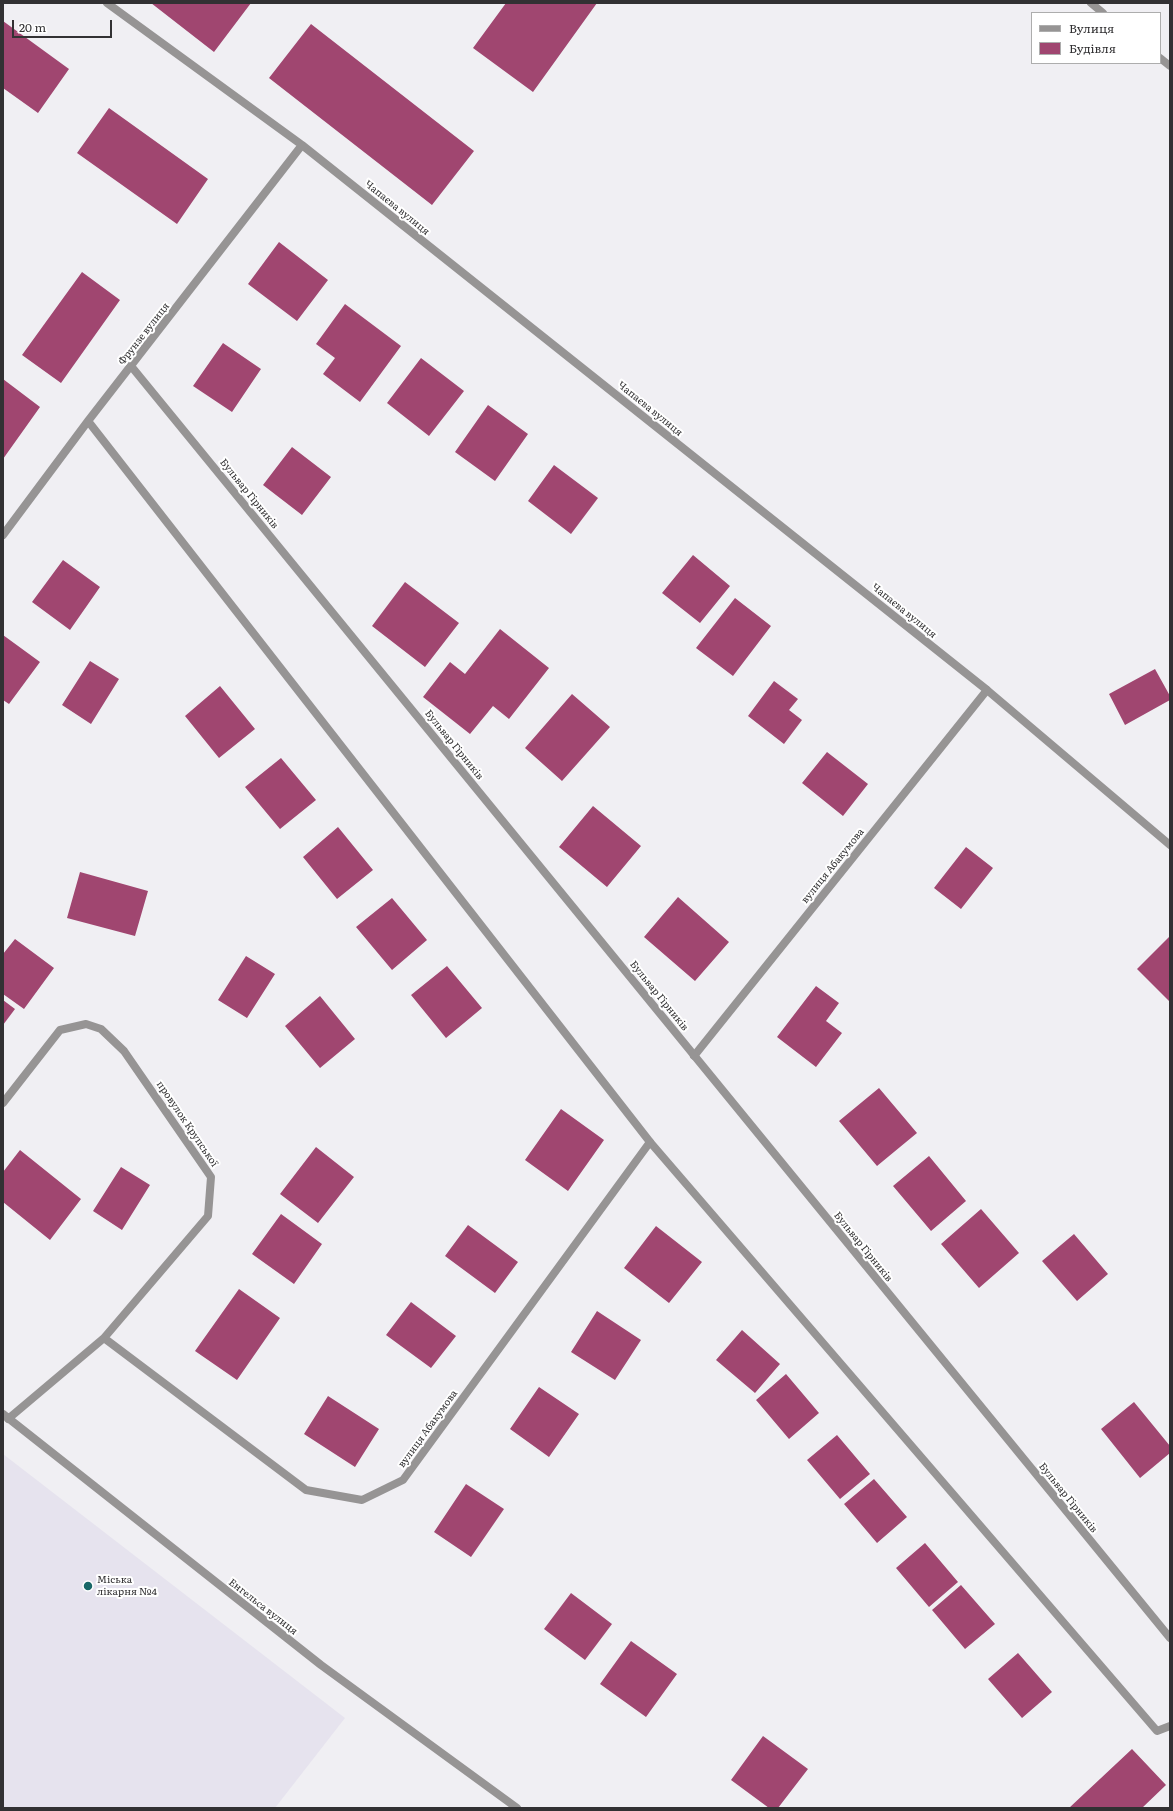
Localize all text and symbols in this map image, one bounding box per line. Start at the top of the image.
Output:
scale bar [14,12,114,38]
legend [1031,12,1161,64]
text: 20 m [19,18,46,36]
text: Вулиця [1069,19,1114,37]
text: Будівля [1069,39,1116,57]
street label: Чапаєва вулиця [362,178,432,238]
street label: Фрунзе вулиця [116,301,172,367]
street label: Чапаєва вулиця [615,379,685,439]
street label: Бульвар Гірників [217,457,281,531]
street label: Чапаєва вулиця [869,581,939,641]
street label: Бульвар Гірників [422,708,486,782]
street label: вулиця Абакумова [799,826,867,906]
street label: Бульвар Гірників [627,959,691,1033]
street label: провулок Крупської [154,1079,220,1169]
street label: Бульвар Гірників [831,1210,895,1284]
street label: вулиця Абакумова [396,1388,460,1470]
street label: Бульвар Гірників [1036,1461,1100,1535]
place label: Міська лікарня №4 [97,1574,157,1598]
street label: Енгельса вулиця [226,1576,300,1638]
marker: Міська лікарня №4 [82,1580,94,1592]

